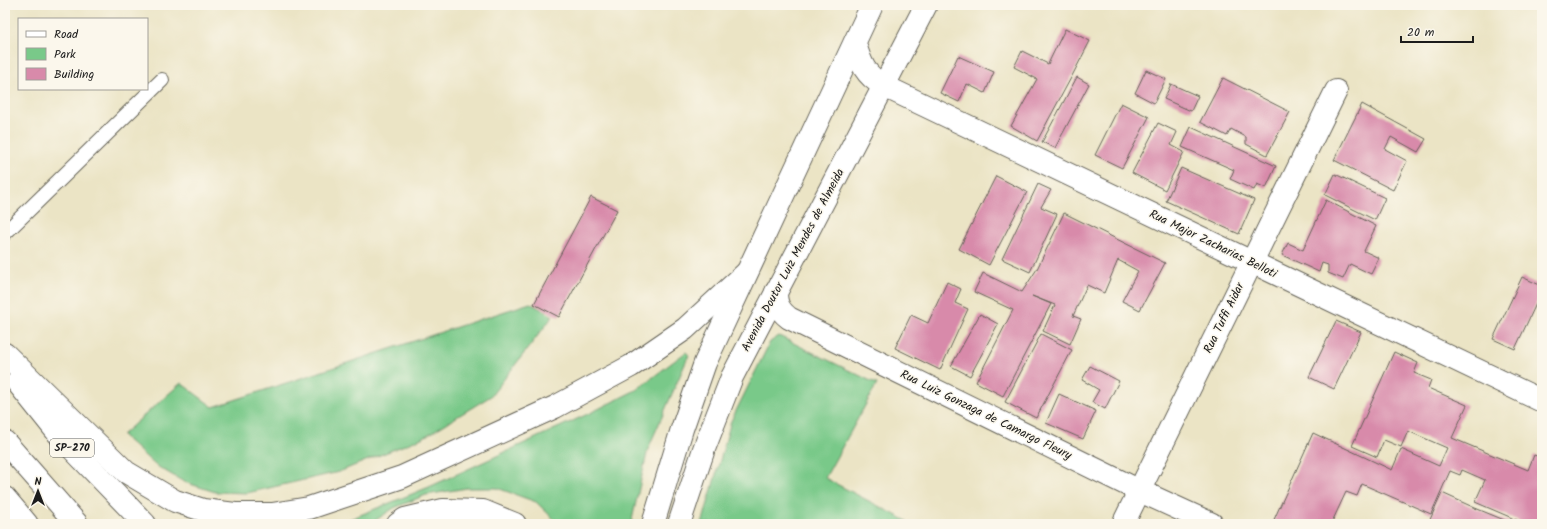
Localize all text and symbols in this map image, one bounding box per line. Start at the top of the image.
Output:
legend [18,18,148,90]
scale bar [1401,18,1473,44]
text: 20 m [1407,23,1435,42]
text: Road [54,25,79,44]
text: Park [54,45,76,64]
text: Building [54,65,94,84]
street label: Avenida Doutor Luiz Mendes de Almeida [736,165,850,355]
street label: Rua Major Zacharias Belloti [1146,205,1281,284]
street label: Rua Tuffi Aidar [1199,278,1250,357]
street label: Rua Luiz Gonzaga de Camargo Fleury [897,365,1075,465]
road number: SP-270 [50,439,94,457]
north arrow [18,471,58,511]
text: N [35,473,42,491]

